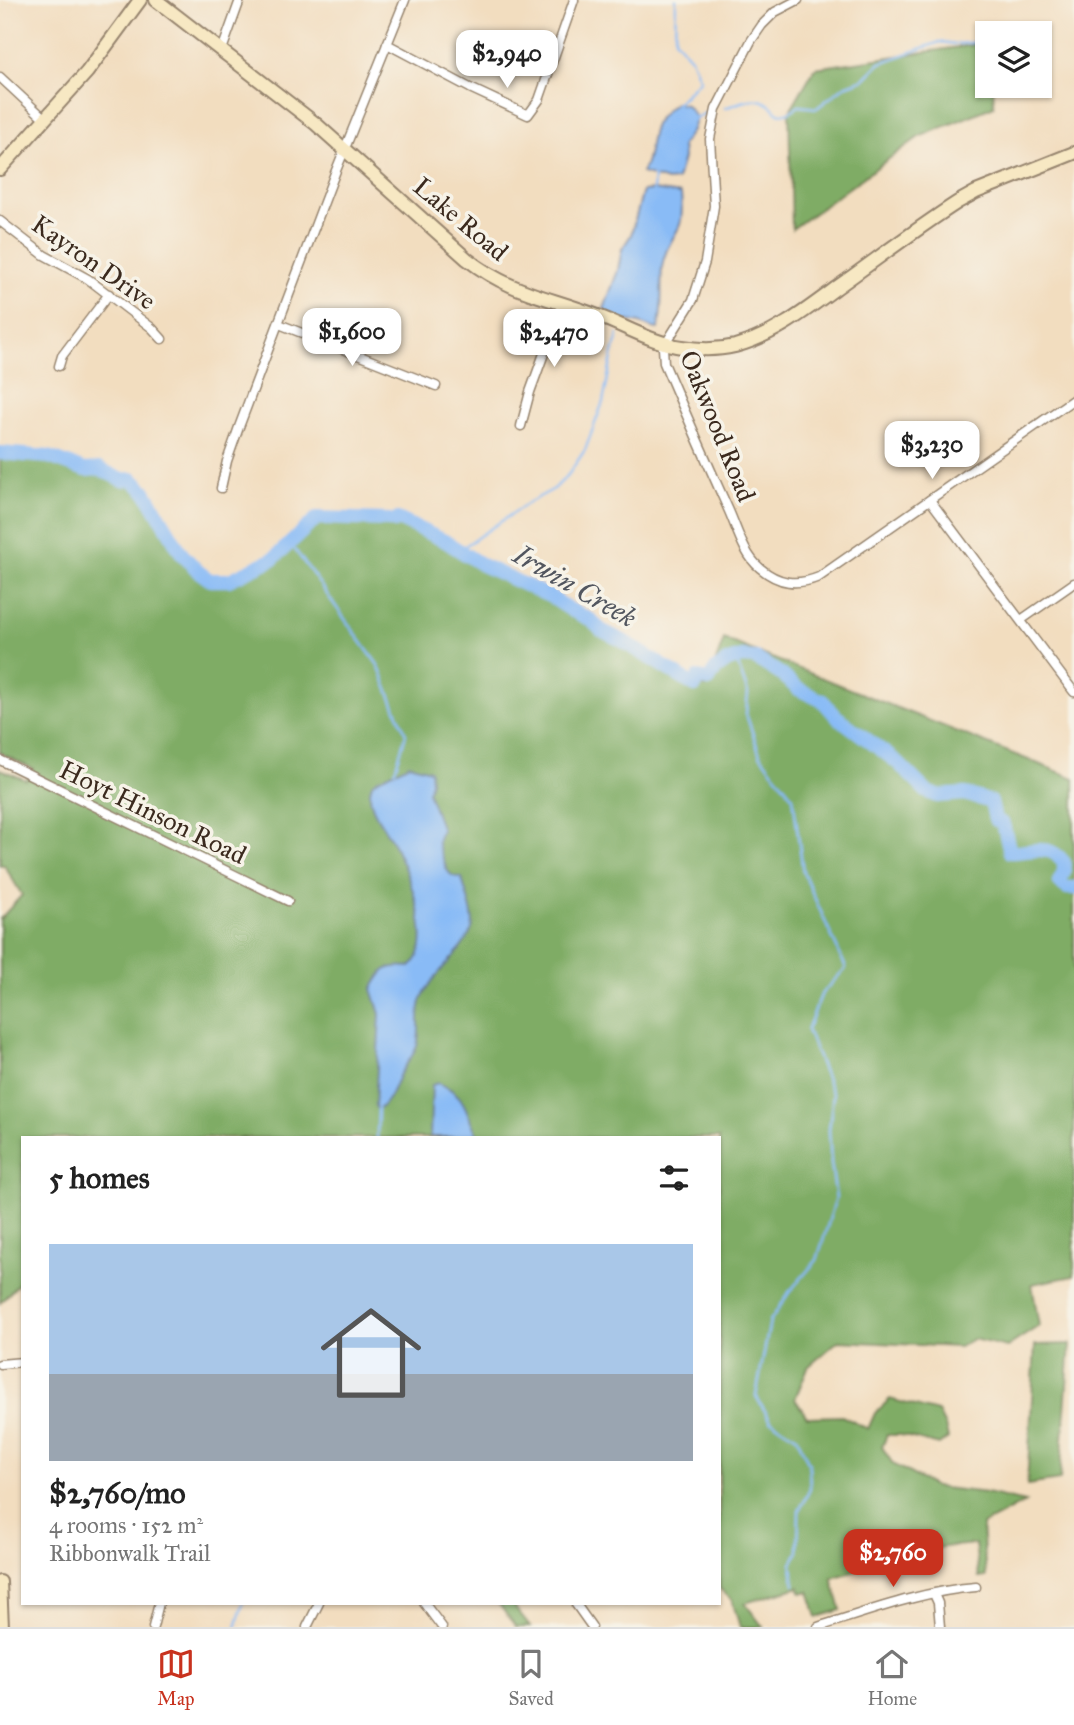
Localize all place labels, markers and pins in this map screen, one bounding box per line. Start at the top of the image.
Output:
pin: $2,940 [450,31,564,90]
pin: $1,600 [295,308,409,368]
pin: $2,470 [497,310,611,369]
pin: $3,230 [875,421,989,481]
pin: $2,760 [836,1530,950,1589]

